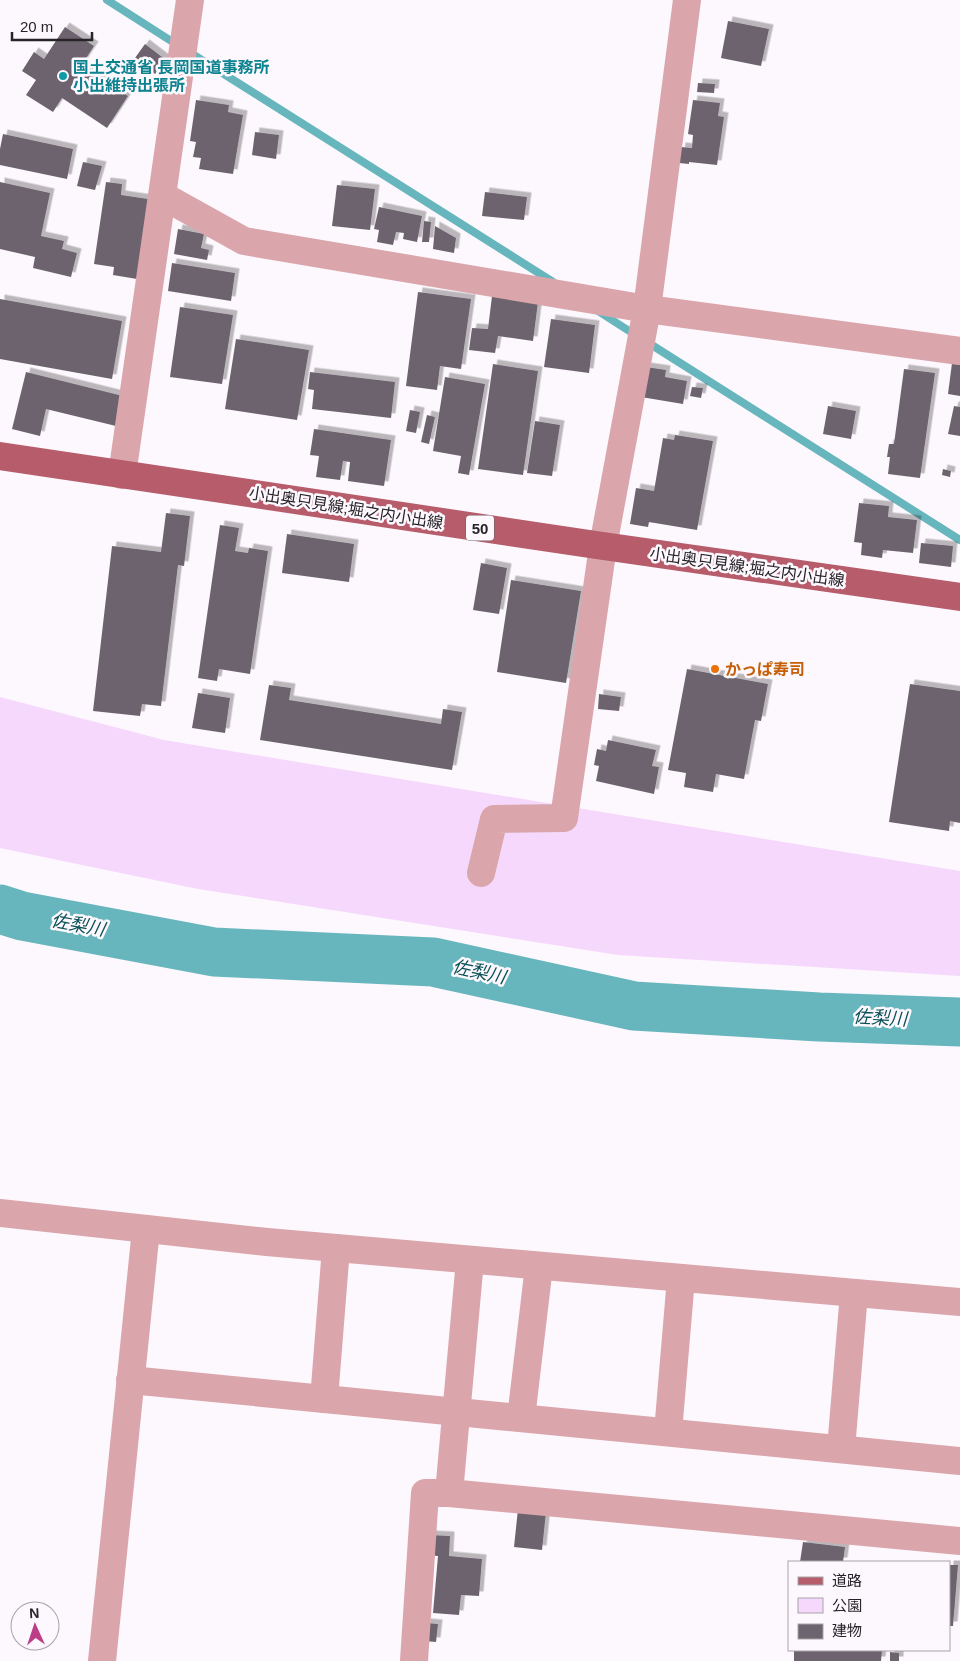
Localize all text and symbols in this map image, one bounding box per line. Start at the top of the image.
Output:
scale bar [12,10,92,42]
text: 20 m [20,18,53,35]
place label: 国土交通省 長岡国道事務所 小出維持出張所 [73,59,269,94]
marker: 国土交通省 長岡国道事務所 小出維持出張所 [57,70,69,82]
street label: 小出奥只見線;堀之内小出線 [248,484,444,532]
road number: 50 [466,516,494,540]
street label: 小出奥只見線;堀之内小出線 [649,545,845,589]
place label: かっぱ寿司 [725,661,805,678]
marker: かっぱ寿司 [709,663,721,675]
water label: 佐梨川 [50,910,108,940]
water label: 佐梨川 [451,957,509,988]
water label: 佐梨川 [853,1007,909,1030]
legend [788,1561,950,1651]
text: 道路 [832,1572,862,1589]
text: 公園 [832,1597,862,1614]
north arrow [10,1601,60,1651]
text: N [29,1605,40,1621]
text: 建物 [832,1622,862,1639]

